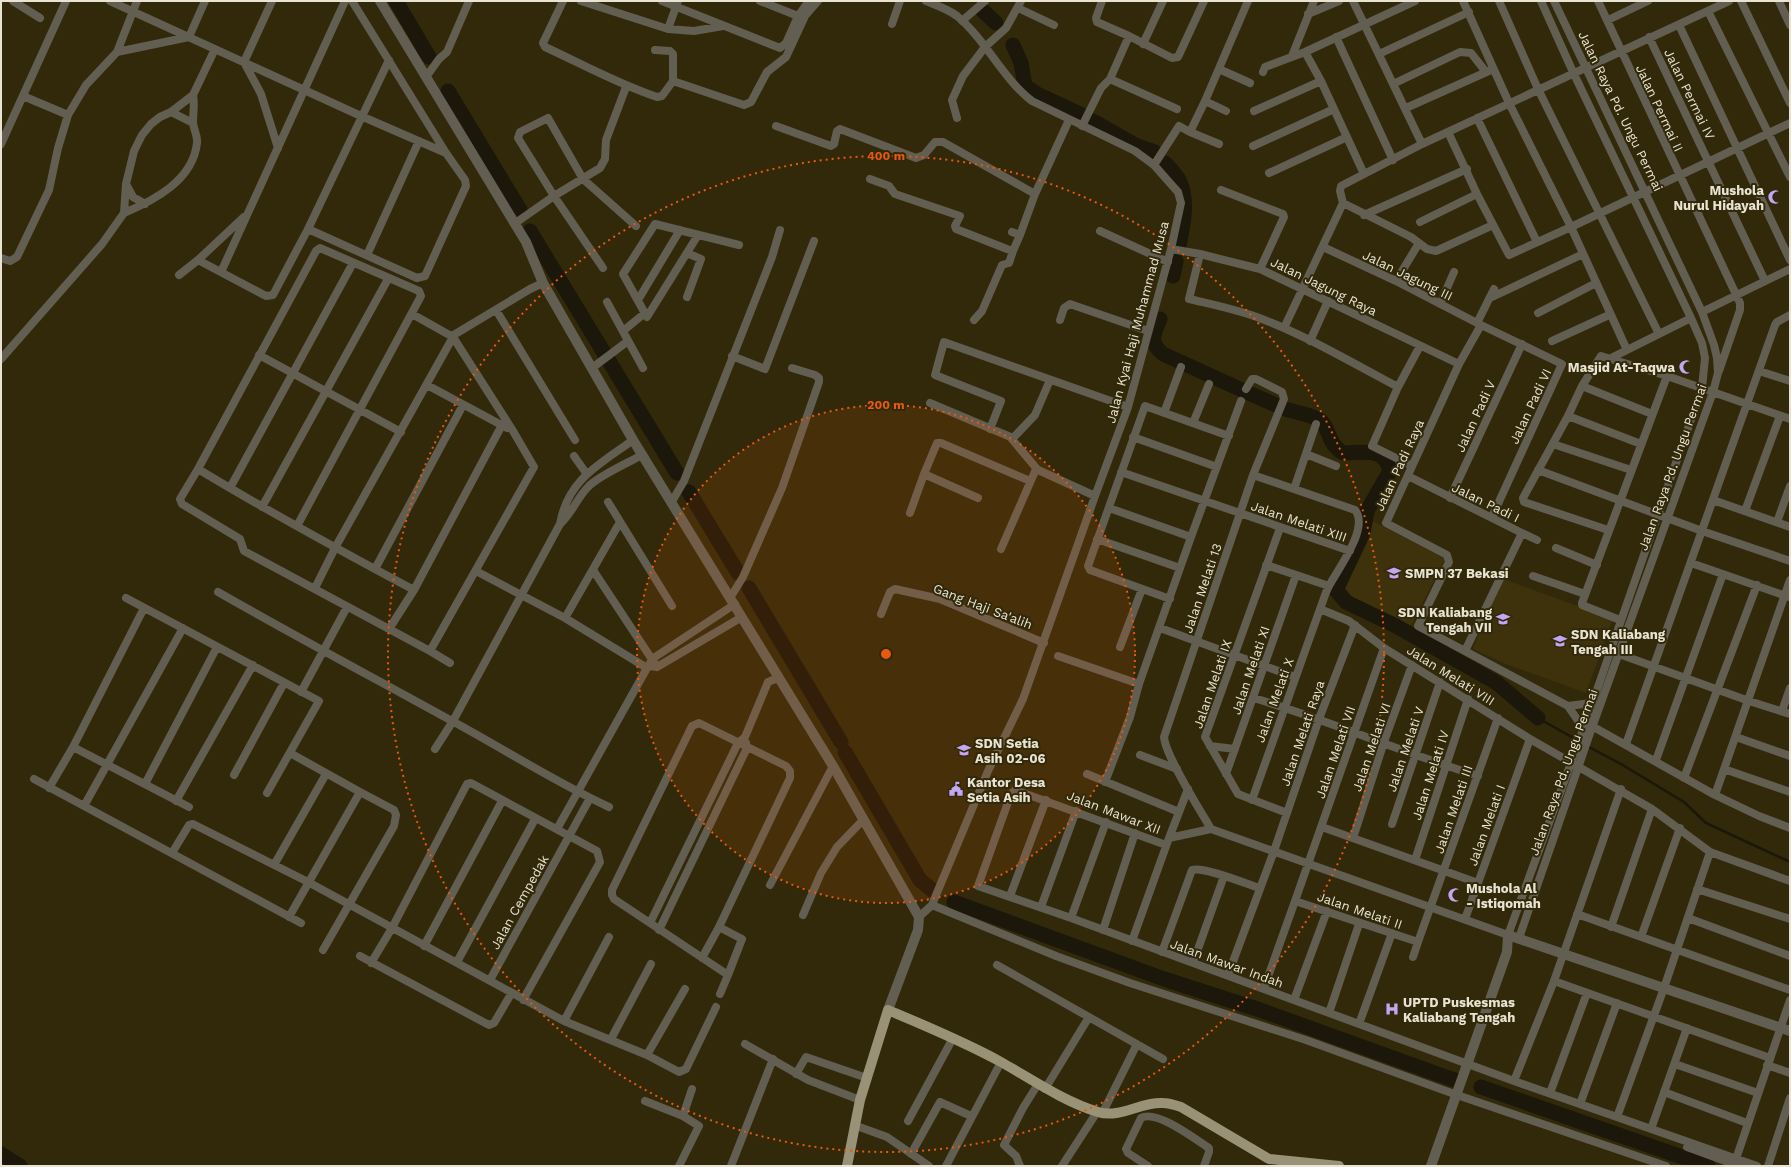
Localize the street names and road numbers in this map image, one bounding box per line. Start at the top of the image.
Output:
street label: Jalan Raya Pd. Ungu Permai [1575,29,1666,194]
street label: Jalan Permai IV [1661,47,1718,142]
street label: Jalan Permai II [1633,62,1686,154]
street label: Jalan Kyai Haji Muhammad Musa [1103,219,1172,425]
street label: Jalan Jagung III [1360,247,1455,304]
street label: Jalan Jagung Raya [1268,254,1380,319]
street label: Jalan Padi VI [1506,366,1554,446]
street label: Jalan Padi V [1452,377,1499,455]
street label: Jalan Raya Pd. Ungu Permai [1635,382,1710,553]
street label: Jalan Padi Raya [1372,417,1427,513]
street label: Jalan Padi I [1449,480,1522,525]
street label: Jalan Melati XIII [1249,498,1349,545]
street label: Jalan Melati 13 [1180,541,1225,635]
street label: Gang Haji Sa'alih [931,581,1035,632]
street label: Jalan Melati XI [1228,624,1273,716]
street label: Jalan Melati IX [1190,638,1235,731]
street label: Jalan Melati VIII [1404,642,1497,708]
street label: Jalan Melati X [1252,656,1297,745]
street label: Jalan Melati Raya [1277,678,1328,788]
street label: Jalan Raya Pd. Ungu Permai [1526,687,1601,858]
street label: Jalan Melati VI [1349,701,1394,794]
street label: Jalan Melati VII [1313,704,1358,800]
street label: Jalan Melati V [1384,704,1427,794]
street label: Jalan Melati IV [1409,728,1452,822]
street label: Jalan Melati III [1431,763,1476,855]
street label: Jalan Melati I [1465,783,1508,868]
street label: Jalan Mawar XII [1065,788,1163,837]
street label: Jalan Cempedak [487,852,552,952]
street label: Jalan Melati II [1315,889,1404,932]
street label: Jalan Mawar Indah [1168,936,1286,991]

